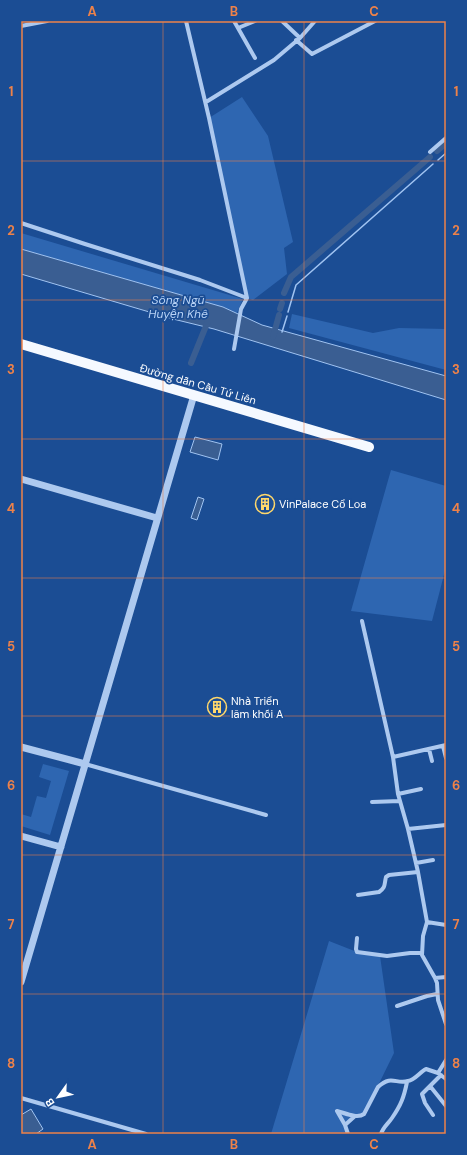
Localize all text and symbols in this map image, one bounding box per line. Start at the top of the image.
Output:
text: A [87,3,97,20]
text: B [230,3,238,20]
text: C [369,3,379,20]
text: 1 [9,83,13,100]
text: 1 [454,83,458,100]
text: 2 [7,222,15,239]
text: 2 [452,222,460,239]
water label: Sông Ngũ Huyện Khê [148,292,208,322]
text: 3 [7,361,15,378]
street label: Đường dẫn Cầu Tứ Liên [138,361,258,407]
text: 3 [452,361,460,378]
building icon: VinPalace Cổ Loa [254,493,276,515]
place label: VinPalace Cổ Loa [279,497,366,511]
text: 4 [7,500,15,517]
text: 4 [452,500,460,517]
text: 5 [7,638,15,655]
text: 5 [452,638,460,655]
place label: Nhà Triển lãm khối A [231,694,283,721]
building icon: Nhà Triển lãm khối A [206,696,228,718]
text: 6 [7,777,15,794]
text: 6 [452,777,460,794]
text: 7 [8,916,15,933]
text: 7 [453,916,460,933]
text: 8 [7,1055,15,1072]
text: 8 [452,1055,460,1072]
north arrow [38,1077,78,1117]
text: B [42,1096,57,1109]
text: A [87,1136,97,1153]
text: B [230,1136,238,1153]
text: C [369,1136,379,1153]

